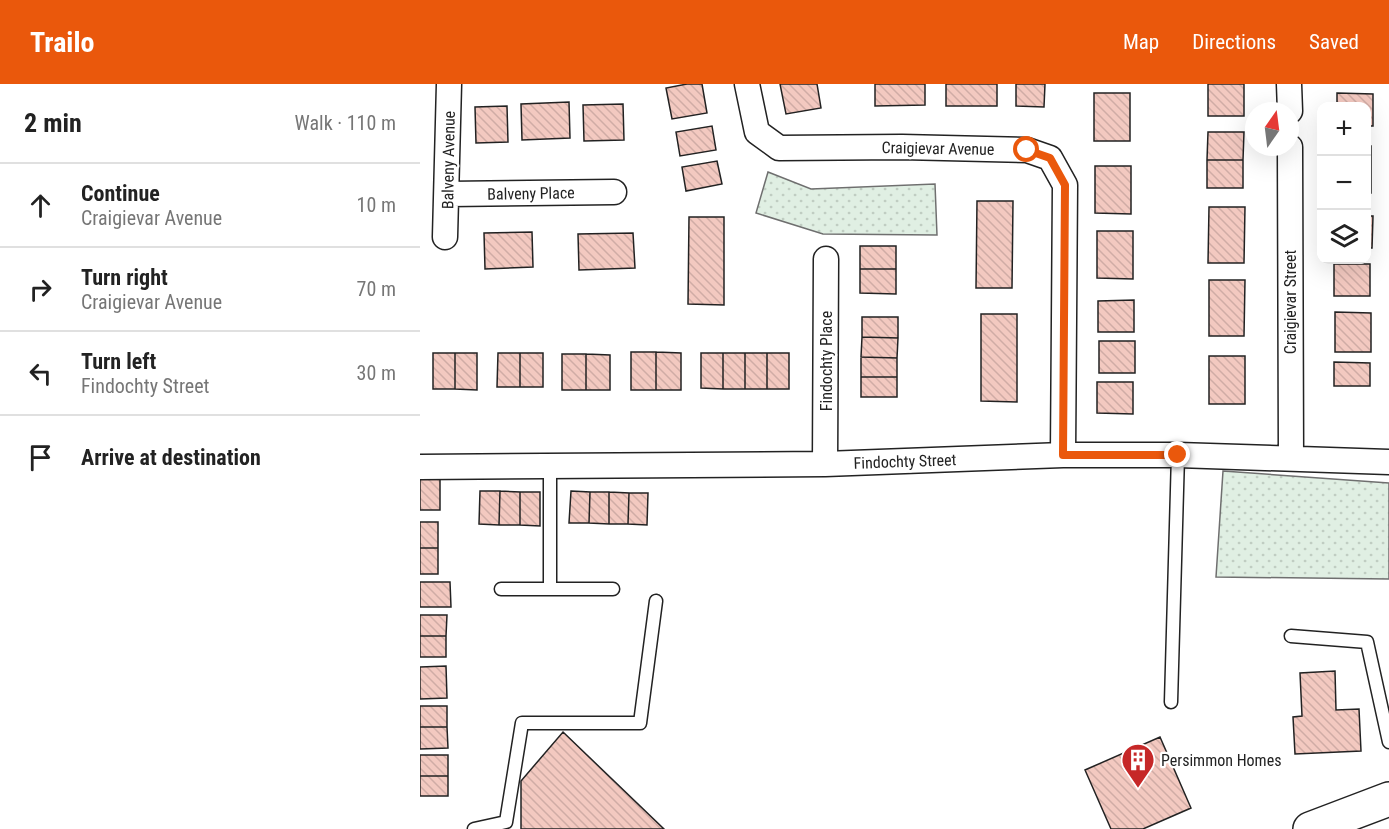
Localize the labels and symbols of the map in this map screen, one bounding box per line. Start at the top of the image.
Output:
north arrow [1245,102,1299,156]
street label: Balveny Avenue [438,111,459,209]
route start [1013,136,1039,162]
street label: Craigievar Avenue [881,138,995,159]
street label: Balveny Place [487,183,575,204]
street label: Craigievar Street [1281,250,1300,354]
street label: Findochty Place [817,311,836,411]
route end [1164,441,1190,467]
street label: Findochty Street [853,450,957,473]
building icon: Persimmon Homes [1120,742,1156,789]
place label: Persimmon Homes [1161,751,1281,770]

